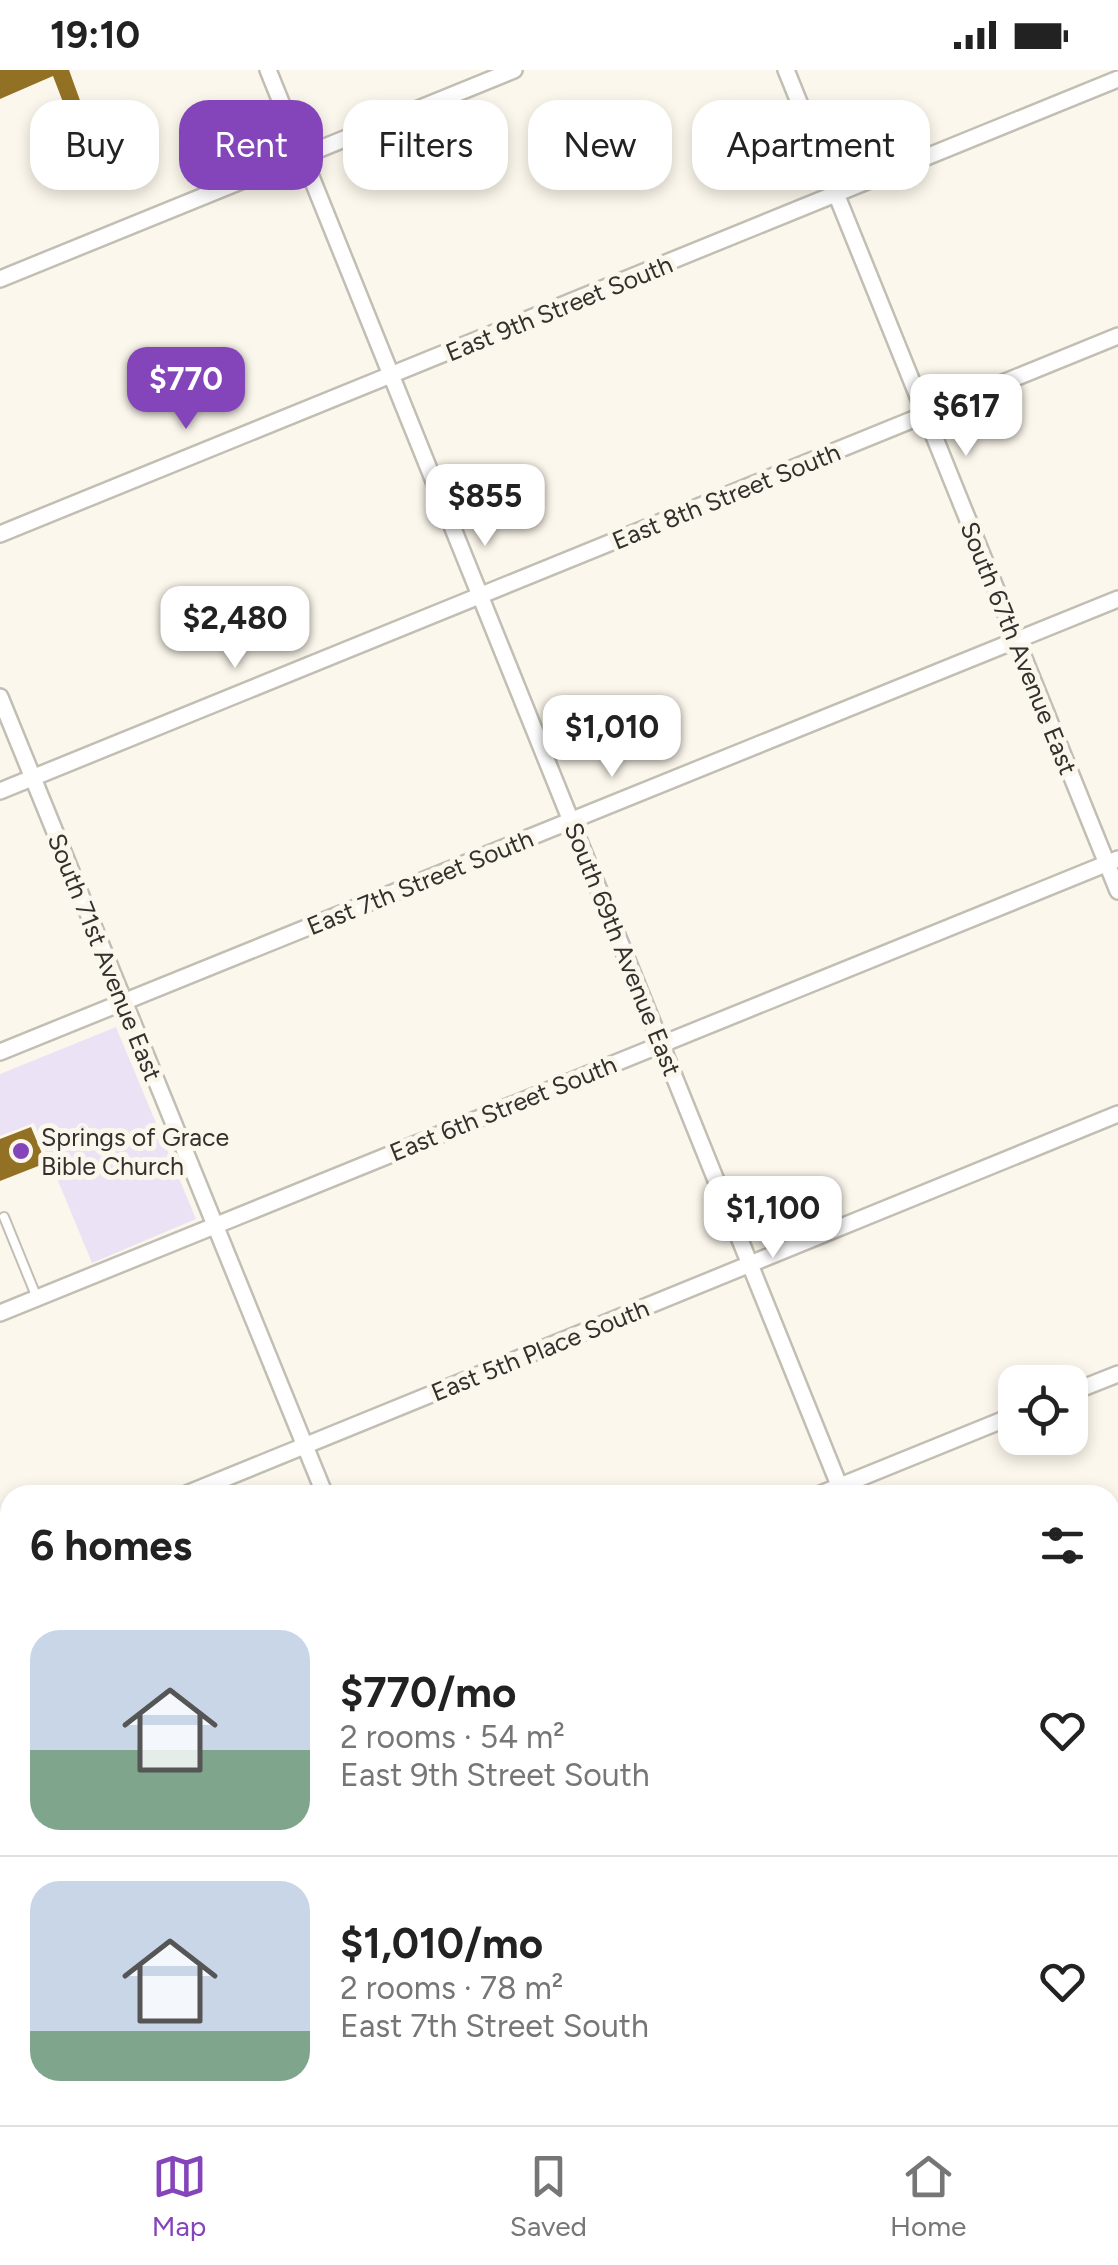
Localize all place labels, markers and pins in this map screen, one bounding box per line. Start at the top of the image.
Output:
pin: $770 [127,347,245,432]
pin: $617 [907,374,1025,459]
pin: $855 [426,464,544,549]
pin: $2,480 [154,586,316,671]
pin: $1,010 [531,695,693,780]
place label: Springs of Grace Bible Church [41,1122,229,1181]
marker: Springs of Grace Bible Church [10,1140,32,1162]
pin: $1,100 [692,1176,854,1261]

